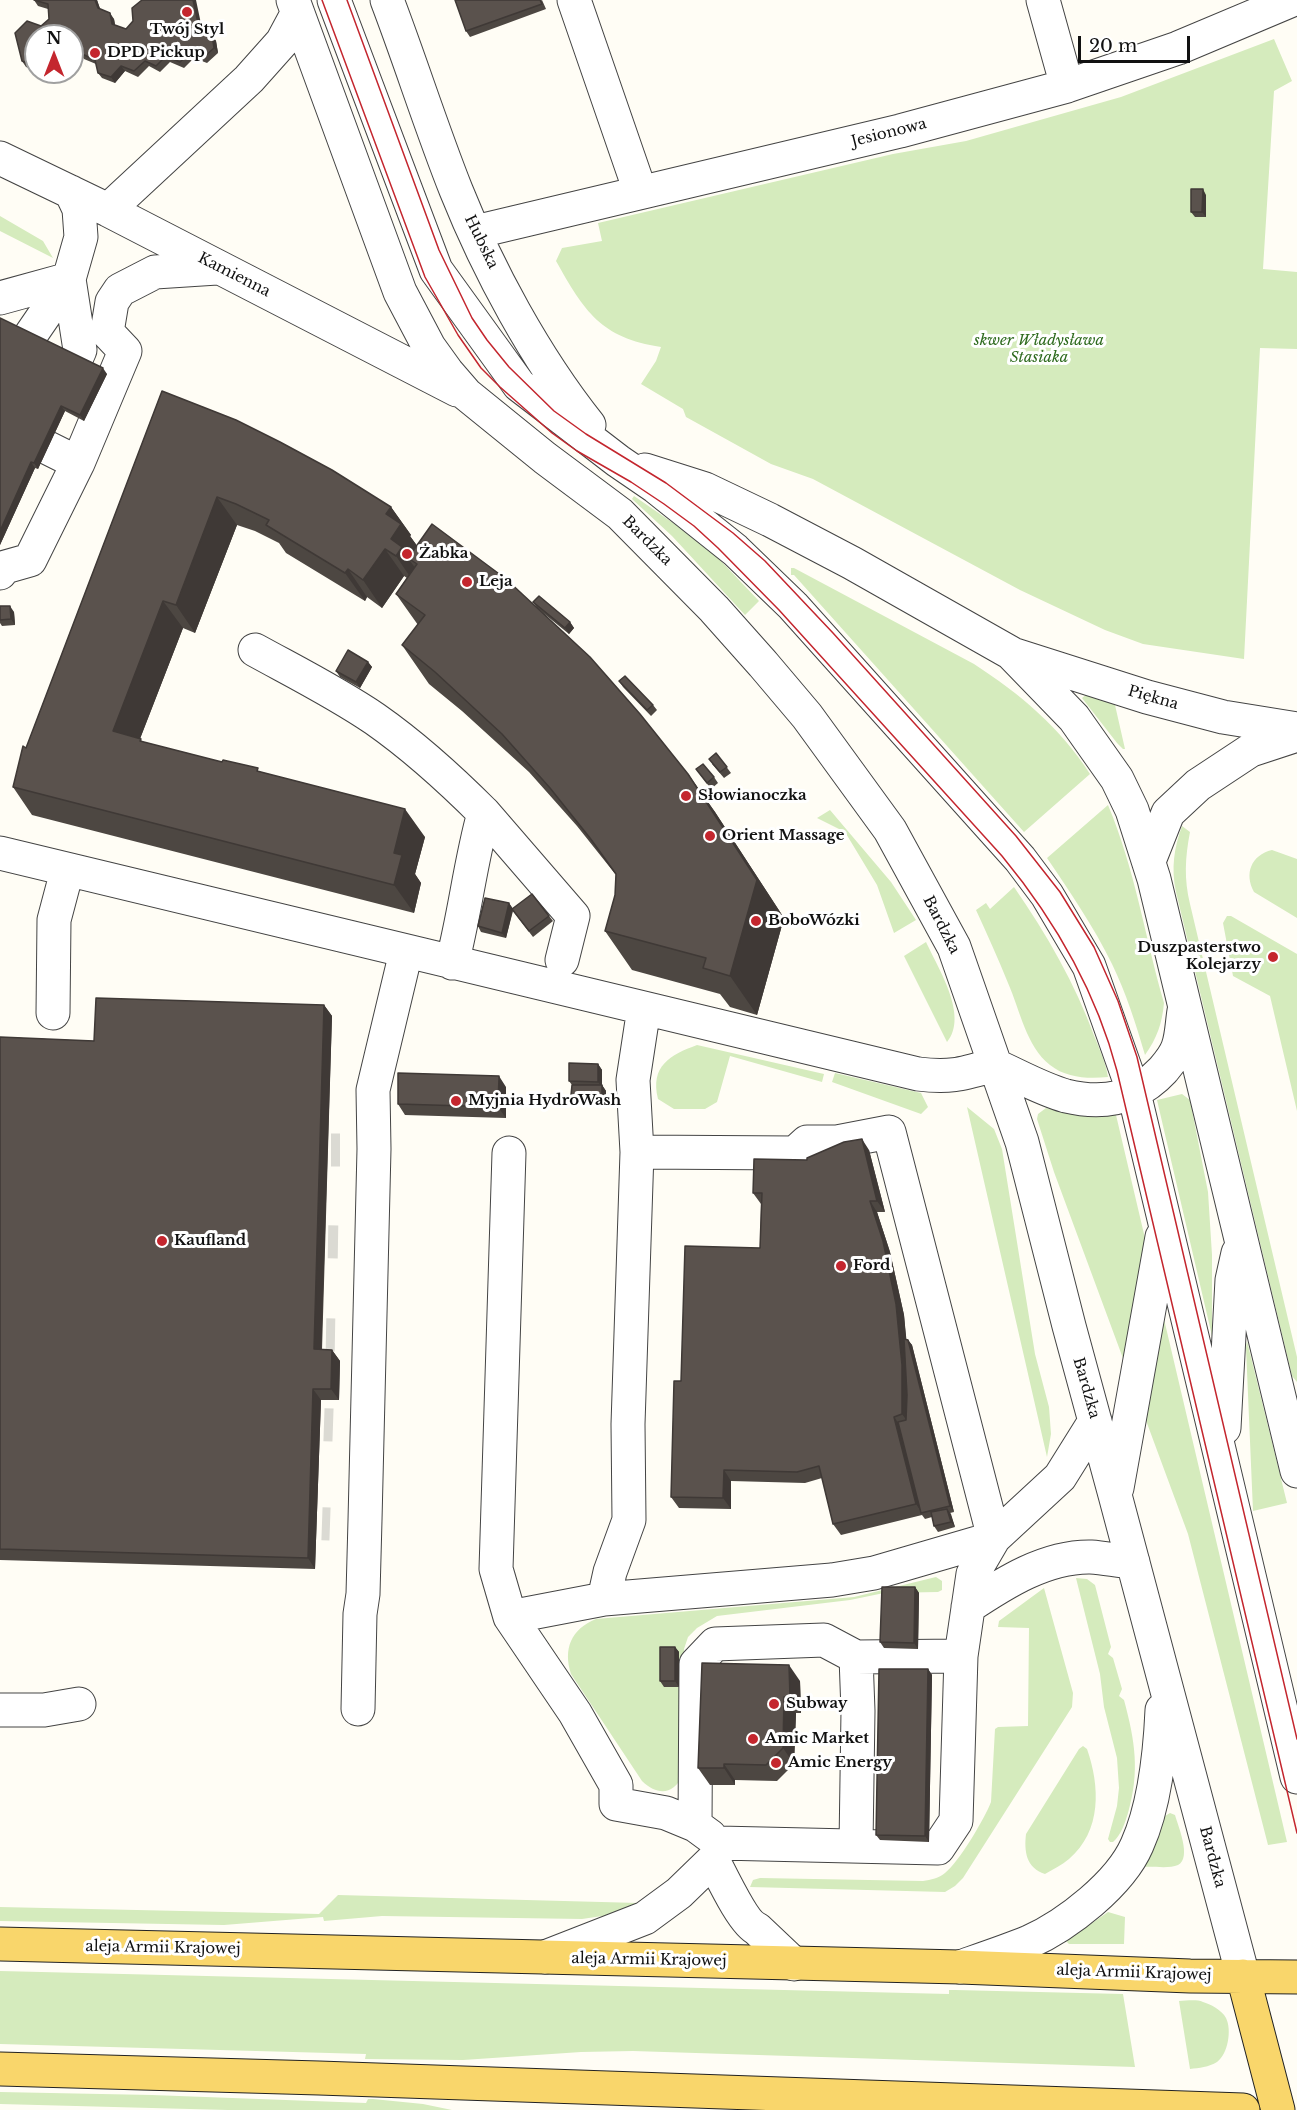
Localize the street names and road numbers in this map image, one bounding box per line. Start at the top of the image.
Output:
street label: Jesionowa [850,115,928,151]
street label: Hubska [460,212,502,272]
street label: Kamienna [195,249,273,301]
street label: Bardzka [618,512,676,570]
street label: Piękna [1126,682,1180,714]
street label: Bardzka [919,893,963,957]
street label: Bardzka [1069,1355,1103,1421]
street label: Bardzka [1195,1824,1229,1890]
street label: aleja Armii Krajowej [85,1938,241,1958]
street label: aleja Armii Krajowej [571,1950,727,1970]
street label: aleja Armii Krajowej [1056,1961,1212,1985]

